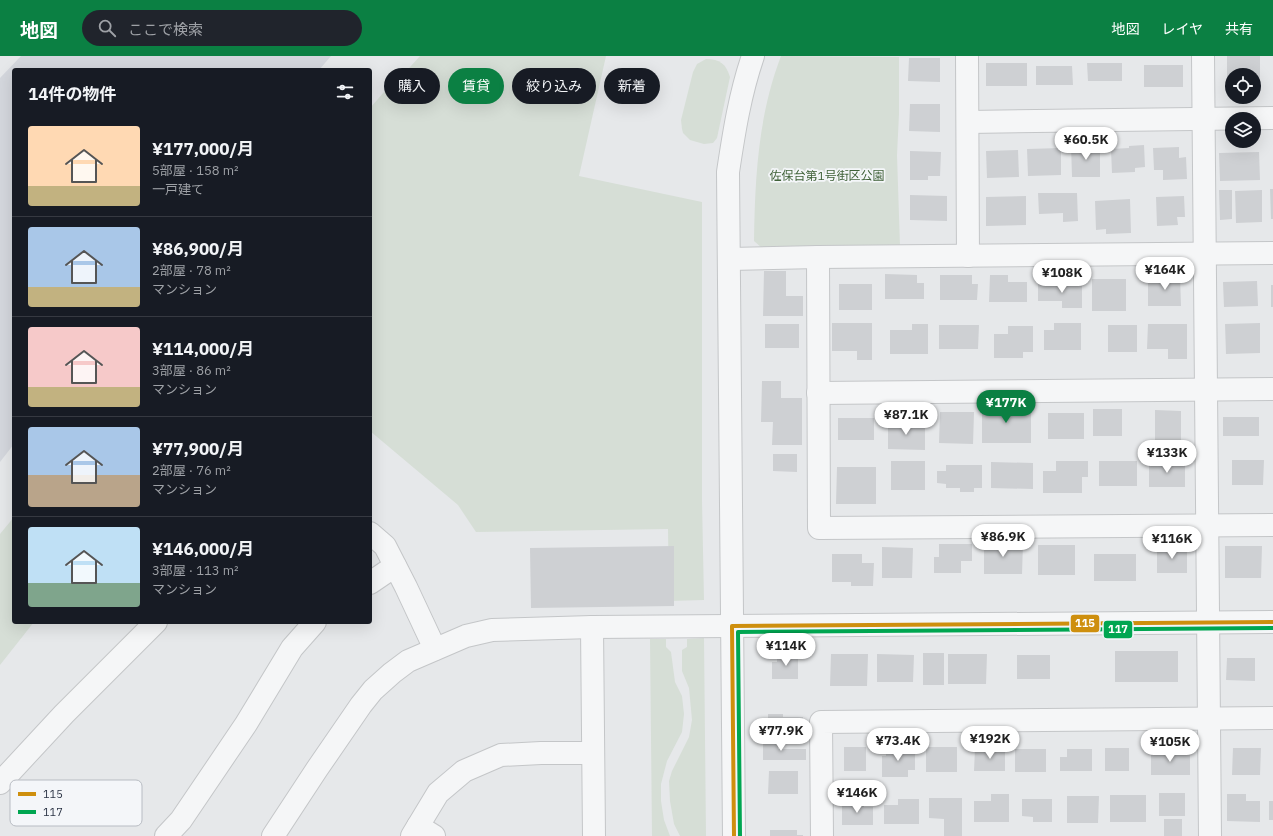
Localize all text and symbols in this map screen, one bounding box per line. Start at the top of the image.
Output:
search box [82,10,362,46]
icon: search [96,17,118,39]
text: 地図 [20,18,58,42]
text: ここで検索 [128,20,203,39]
text: 地図 [1111,20,1139,38]
text: レイヤ [1161,20,1203,38]
text: 共有 [1225,20,1253,38]
chip: 購入 [384,68,440,104]
chip: 賃貸 [448,68,504,104]
chip: 絞り込み [512,68,596,104]
chip: 新着 [604,68,660,104]
map controls [1225,68,1261,148]
button: locate [1225,68,1261,104]
icon: filters [334,81,356,103]
text: 14件の物件 [28,83,116,105]
button: layers [1225,112,1261,148]
pin: ¥60.5K [1053,127,1119,161]
text: ¥60.5K [1064,131,1108,148]
text: ¥177,000/月 [152,138,254,160]
icon: home [60,142,108,190]
text: 5部屋 · 158 m² [152,162,239,179]
park label: 佐保台第1号街区公園 [769,168,885,183]
text: 一戸建て [152,181,204,198]
text: ¥86,900/月 [152,238,244,260]
icon: home [60,243,108,291]
pin: ¥164K [1137,257,1193,291]
pin: ¥108K [1034,260,1090,294]
text: ¥164K [1145,261,1185,278]
text: 2部屋 · 78 m² [152,262,231,279]
text: ¥108K [1042,264,1082,281]
text: マンション [152,281,217,298]
text: ¥114,000/月 [152,338,254,360]
icon: home [60,343,108,391]
text: 3部屋 · 86 m² [152,362,231,379]
text: マンション [152,381,217,398]
pin: ¥177K [978,390,1034,424]
text: ¥177K [986,394,1026,411]
pin: ¥87.1K [873,402,939,436]
text: ¥87.1K [884,406,928,423]
text: ¥77,900/月 [152,438,244,460]
pin: ¥133K [1139,440,1195,474]
icon: home [60,443,108,491]
text: ¥133K [1147,444,1187,461]
text: 2部屋 · 76 m² [152,462,231,479]
text: マンション [152,481,217,498]
pin: ¥86.9K [970,524,1036,558]
pin: ¥116K [1144,526,1200,560]
text: ¥86.9K [981,528,1025,545]
text: ¥116K [1152,530,1192,547]
text: ¥146,000/月 [152,538,254,560]
icon: home [60,543,108,591]
text: 3部屋 · 113 m² [152,562,239,579]
text: マンション [152,581,217,598]
line badge: 115 [1070,614,1100,633]
text: 115 [1075,616,1095,630]
line badge: 117 [1103,620,1133,639]
text: 117 [1108,622,1128,636]
pin: ¥114K [758,633,814,667]
text: ¥114K [766,637,806,654]
pin: ¥77.9K [748,718,814,752]
text: ¥77.9K [759,722,803,739]
pin: ¥192K [962,726,1018,760]
pin: ¥73.4K [865,728,931,762]
pin: ¥105K [1142,729,1198,763]
text: ¥192K [970,730,1010,747]
text: ¥73.4K [876,732,920,749]
text: ¥105K [1150,733,1190,750]
legend [10,780,142,826]
pin: ¥146K [829,780,885,814]
text: ¥146K [837,784,877,801]
text: 115 [43,787,63,801]
text: 117 [43,805,63,819]

